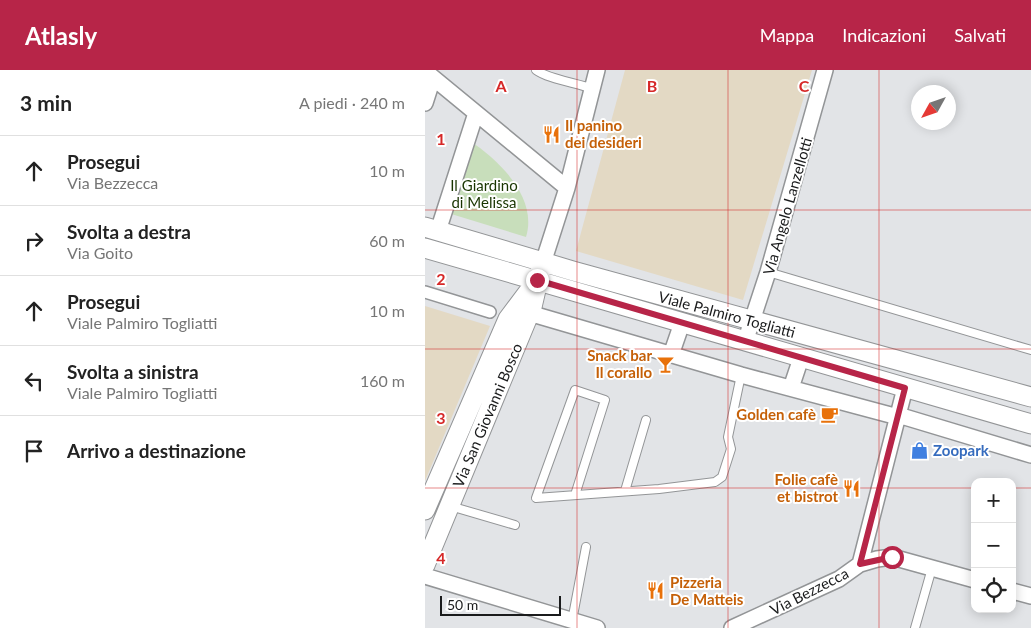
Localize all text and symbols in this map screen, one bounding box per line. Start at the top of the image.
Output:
text: Atlasly [25,21,97,50]
text: Mappa [760,24,814,46]
text: Indicazioni [842,24,926,46]
text: Salvati [954,24,1006,46]
text: A [494,76,507,95]
text: B [647,76,657,95]
text: C [799,76,810,95]
north arrow [911,85,956,130]
text: 3 min [20,90,72,115]
text: A piedi · 240 m [299,93,405,112]
place label: Il panino dei desideri [565,116,642,151]
restaurant icon: Il panino dei desideri [541,124,561,144]
text: 1 [436,129,446,148]
street label: Via Angelo Lanzellotti [759,135,815,277]
text: Prosegui [67,150,140,173]
icon: ahead [20,157,48,185]
text: 10 m [369,161,405,180]
text: Via Bezzecca [67,173,158,192]
park label: Il Giardino di Melissa [450,176,518,211]
text: Svolta a destra [67,220,191,243]
icon: right [20,227,48,255]
text: 60 m [369,231,405,250]
text: Via Goito [67,243,133,262]
text: 2 [436,269,446,288]
route end [526,269,549,292]
street label: Viale Palmiro Togliatti [657,287,797,341]
text: Prosegui [67,290,140,313]
icon: ahead [20,297,48,325]
text: 10 m [369,301,405,320]
text: Viale Palmiro Togliatti [67,313,217,332]
street label: Via San Giovanni Bosco [448,340,526,490]
place label: Snack bar Il corallo [587,346,652,381]
bar icon: Snack bar Il corallo [656,354,676,374]
text: Svolta a sinistra [67,360,199,383]
icon: left [20,367,48,395]
text: 160 m [360,371,405,390]
text: Viale Palmiro Togliatti [67,383,217,402]
cafe icon: Golden cafè [820,404,840,424]
place label: Golden cafè [736,405,816,423]
text: 3 [436,408,446,427]
icon: arrive [20,437,48,465]
text: Arrivo a destinazione [67,439,246,462]
shop icon: Zoopark [909,440,929,460]
place label: Zoopark [933,441,990,459]
place label: Folie cafè et bistrot [774,470,838,505]
restaurant icon: Folie cafè et bistrot [842,478,862,498]
map controls [971,478,1016,613]
button: + [971,478,1016,523]
button: − [971,523,1016,568]
route start [881,546,904,569]
text: 4 [436,548,446,567]
street label: Via Bezzecca [767,564,851,618]
button: locate [971,568,1016,613]
place label: Pizzeria De Matteis [670,573,744,608]
restaurant icon: Pizzeria De Matteis [646,581,666,601]
scale bar [440,593,561,616]
text: 50 m [447,596,478,613]

